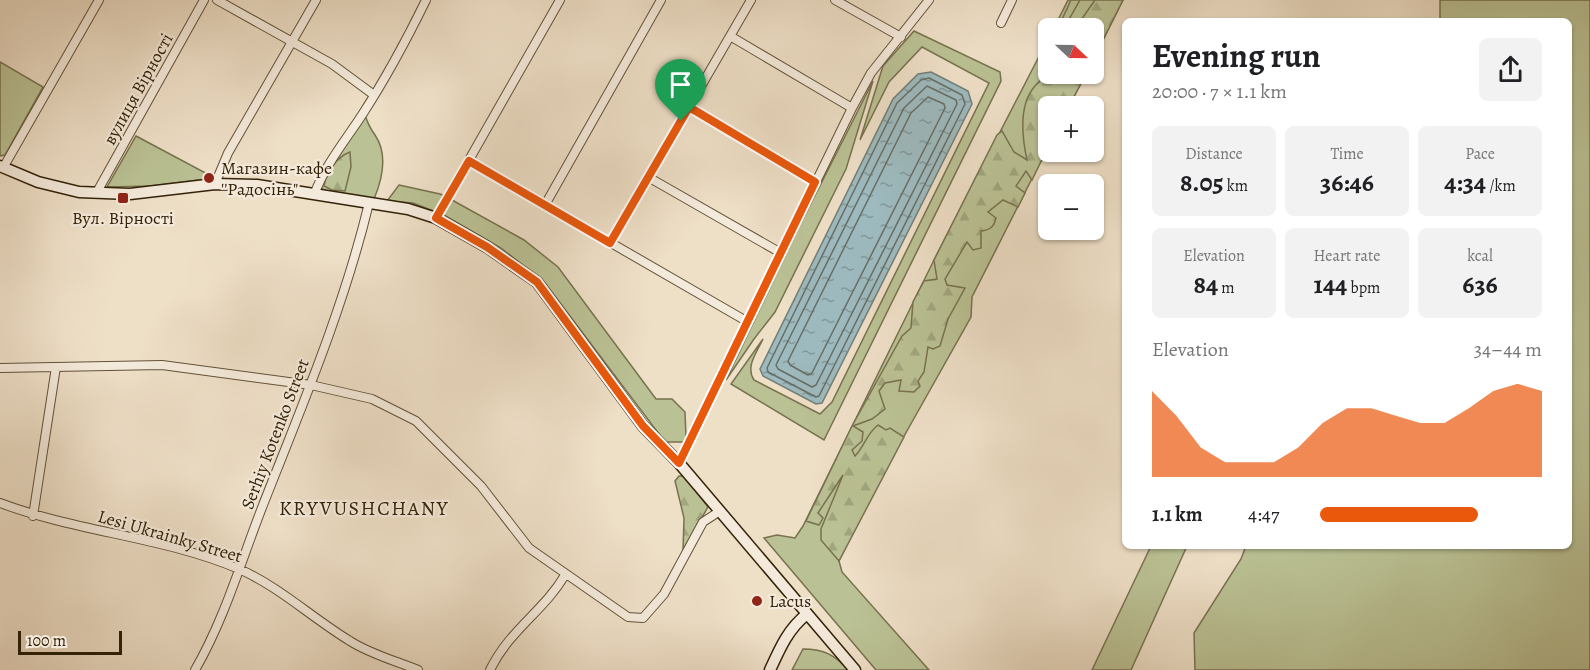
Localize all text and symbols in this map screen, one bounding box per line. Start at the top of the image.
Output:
north arrow [1038,18,1104,84]
map controls [1038,18,1104,240]
street label: вулиця Вірності [97,29,179,149]
text: Evening run [1152,33,1321,78]
button: share [1479,38,1542,101]
pin [655,59,706,121]
icon: arrive [664,68,697,101]
text: 20:00 · 7 × 1.1 km [1152,78,1287,105]
button: + [1038,96,1104,162]
text: Distance [1185,143,1243,165]
text: Time [1330,143,1364,165]
text: Pace [1465,143,1495,165]
place label: Магазин-кафе ''Радосінь" [221,156,332,201]
text: 8.05 [1180,165,1224,200]
text: 36:46 [1320,165,1374,200]
text: 4:34 [1444,165,1486,200]
marker: Магазин-кафе ''Радосінь" [202,171,216,185]
button: − [1038,174,1104,240]
text: km [1224,175,1248,197]
text: /km [1486,175,1516,197]
marker: Вул. Вірності [116,191,130,205]
place label: Вул. Вірності [72,206,174,230]
text: Elevation [1183,245,1245,267]
text: Heart rate [1314,245,1380,267]
text: kcal [1467,245,1493,267]
text: 84 [1193,267,1218,302]
text: 144 [1314,267,1347,302]
text: 636 [1462,267,1498,302]
text: m [1218,277,1235,299]
text: bpm [1347,277,1380,299]
text: Elevation [1152,336,1229,363]
text: 34–44 m [1474,336,1542,363]
street label: Serhiy Kotenko Street [235,355,315,513]
district label: KRYVUSHCHANY [279,495,449,522]
text: 1.1 km [1152,501,1202,528]
text: 4:47 [1248,501,1279,528]
street label: Lesi Ukrainky Street [95,504,245,568]
place label: Lacus [769,589,811,613]
marker: Lacus [750,594,764,608]
scale bar [18,628,122,656]
text: 100 m [27,630,66,652]

